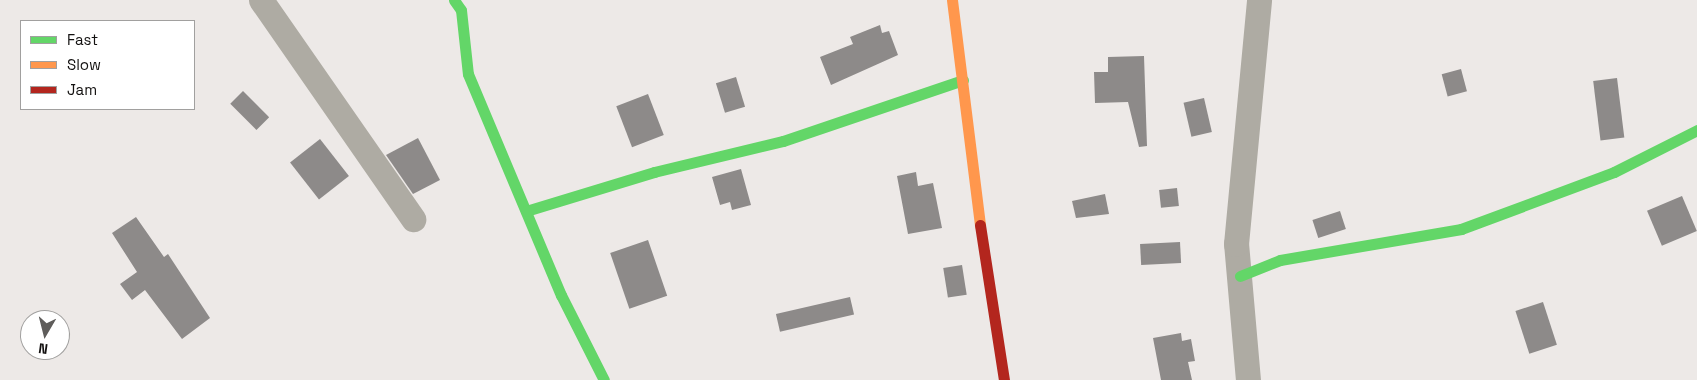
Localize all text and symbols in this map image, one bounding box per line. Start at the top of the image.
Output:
legend [20,20,195,110]
text: Fast [67,30,98,49]
text: Slow [67,55,101,74]
text: Jam [67,80,97,99]
north arrow [20,310,70,360]
text: N [37,339,49,358]

